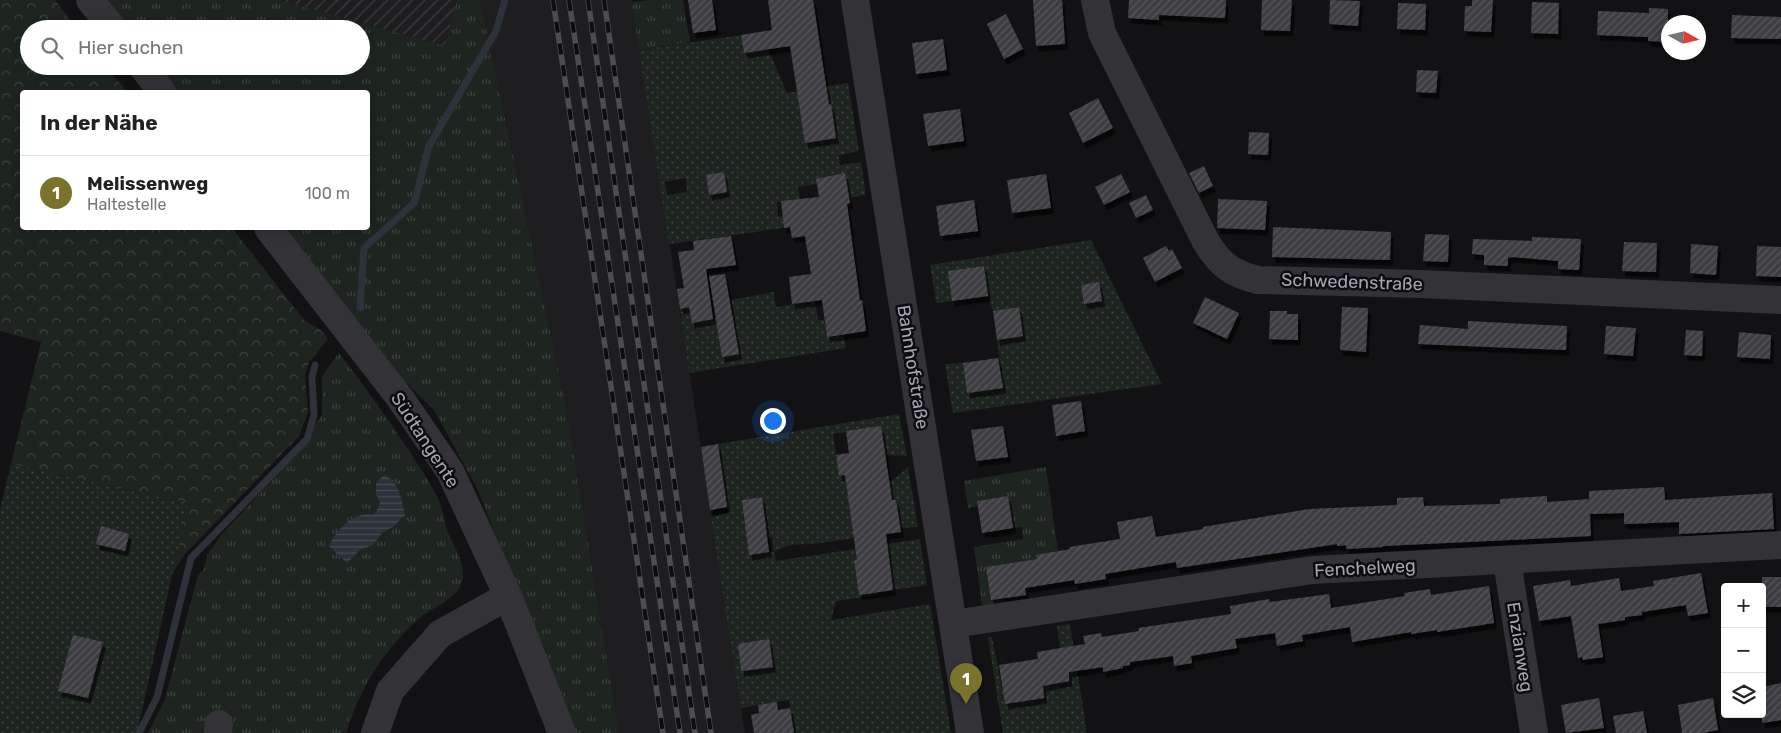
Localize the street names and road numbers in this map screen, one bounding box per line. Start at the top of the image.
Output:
street label: Schwedenstraße [1281,269,1423,295]
street label: Bahnhofstraße [892,303,934,431]
street label: Südtangente [386,388,464,492]
street label: Fenchelweg [1314,554,1416,582]
street label: Enzianweg [1502,600,1538,694]

